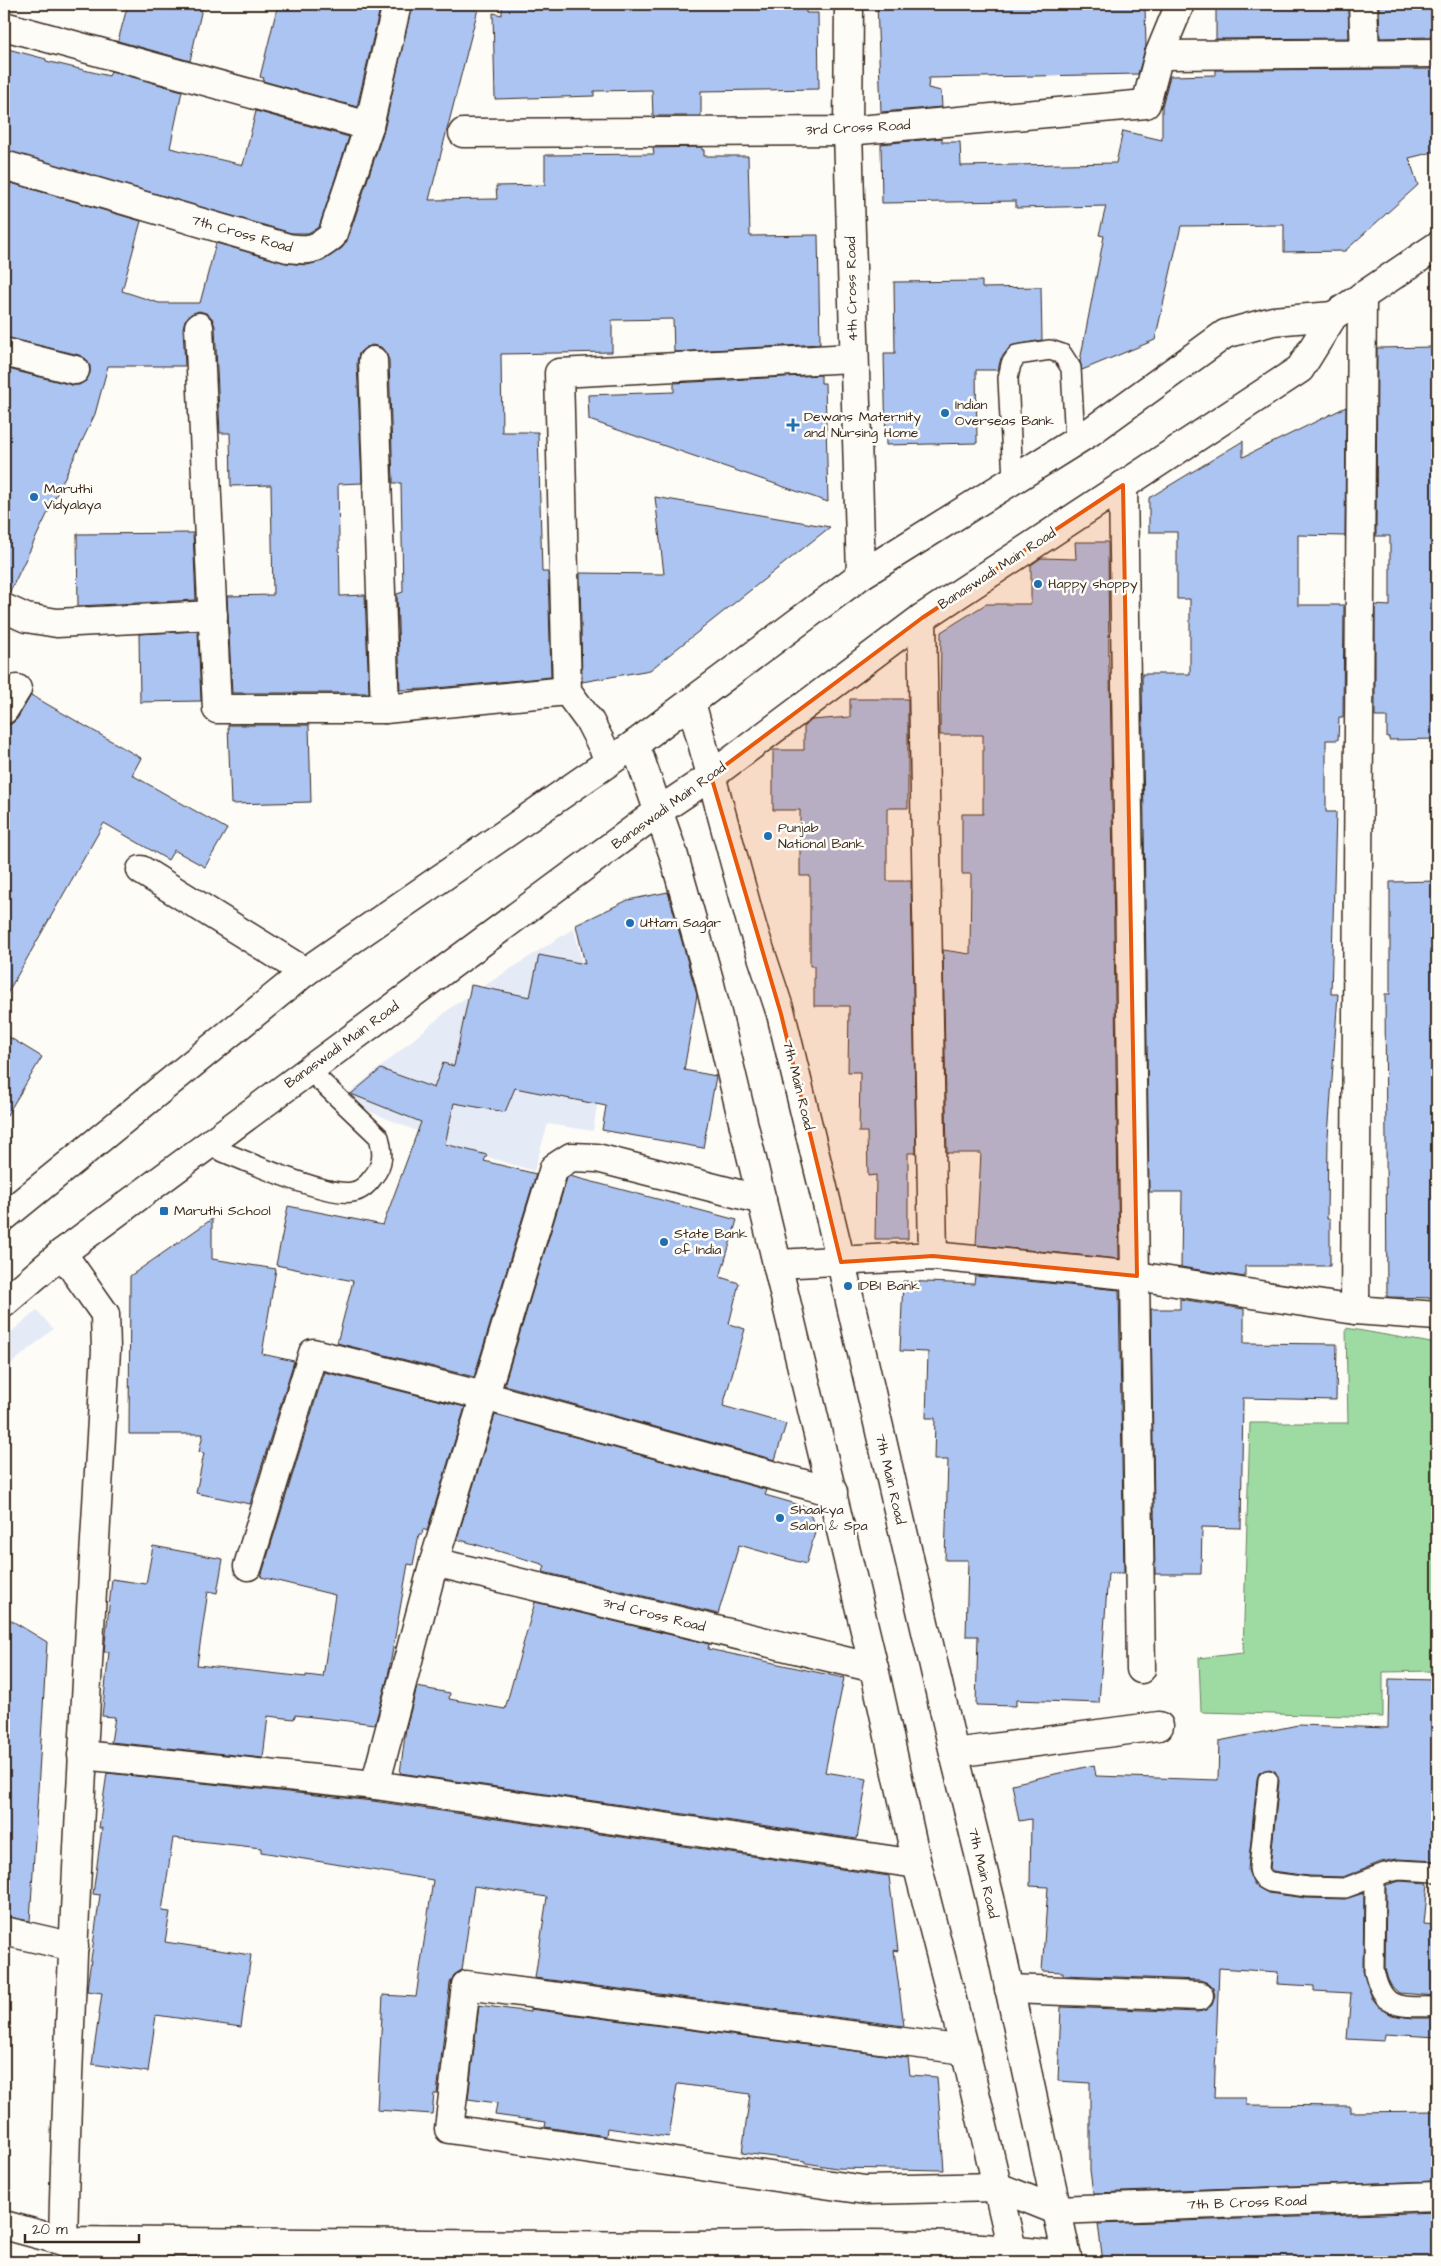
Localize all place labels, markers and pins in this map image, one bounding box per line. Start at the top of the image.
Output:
place label: Indian Overseas Bank [955,395,1054,431]
place label: Dewans Maternity and Nursing Home [804,407,921,443]
marker: Indian Overseas Bank [939,407,951,419]
marker: Dewans Maternity and Nursing Home [786,418,800,432]
place label: Maruthi Vidyalaya [44,479,101,515]
marker: Maruthi Vidyalaya [28,491,40,503]
place label: Happy shoppy [1048,574,1138,594]
marker: Happy shoppy [1032,578,1044,590]
place label: Punjab National Bank [778,818,865,854]
marker: Punjab National Bank [762,830,774,842]
place label: Uttam Sagar [640,913,721,933]
marker: Uttam Sagar [624,917,636,929]
place label: Maruthi School [174,1201,271,1221]
marker: Maruthi School [158,1205,170,1217]
place label: State Bank of India [674,1224,748,1260]
marker: State Bank of India [658,1236,670,1248]
place label: IDBI Bank [858,1276,920,1296]
marker: IDBI Bank [842,1280,854,1292]
place label: Shaakya Salon & Spa [790,1500,868,1536]
marker: Shaakya Salon & Spa [774,1512,786,1524]

